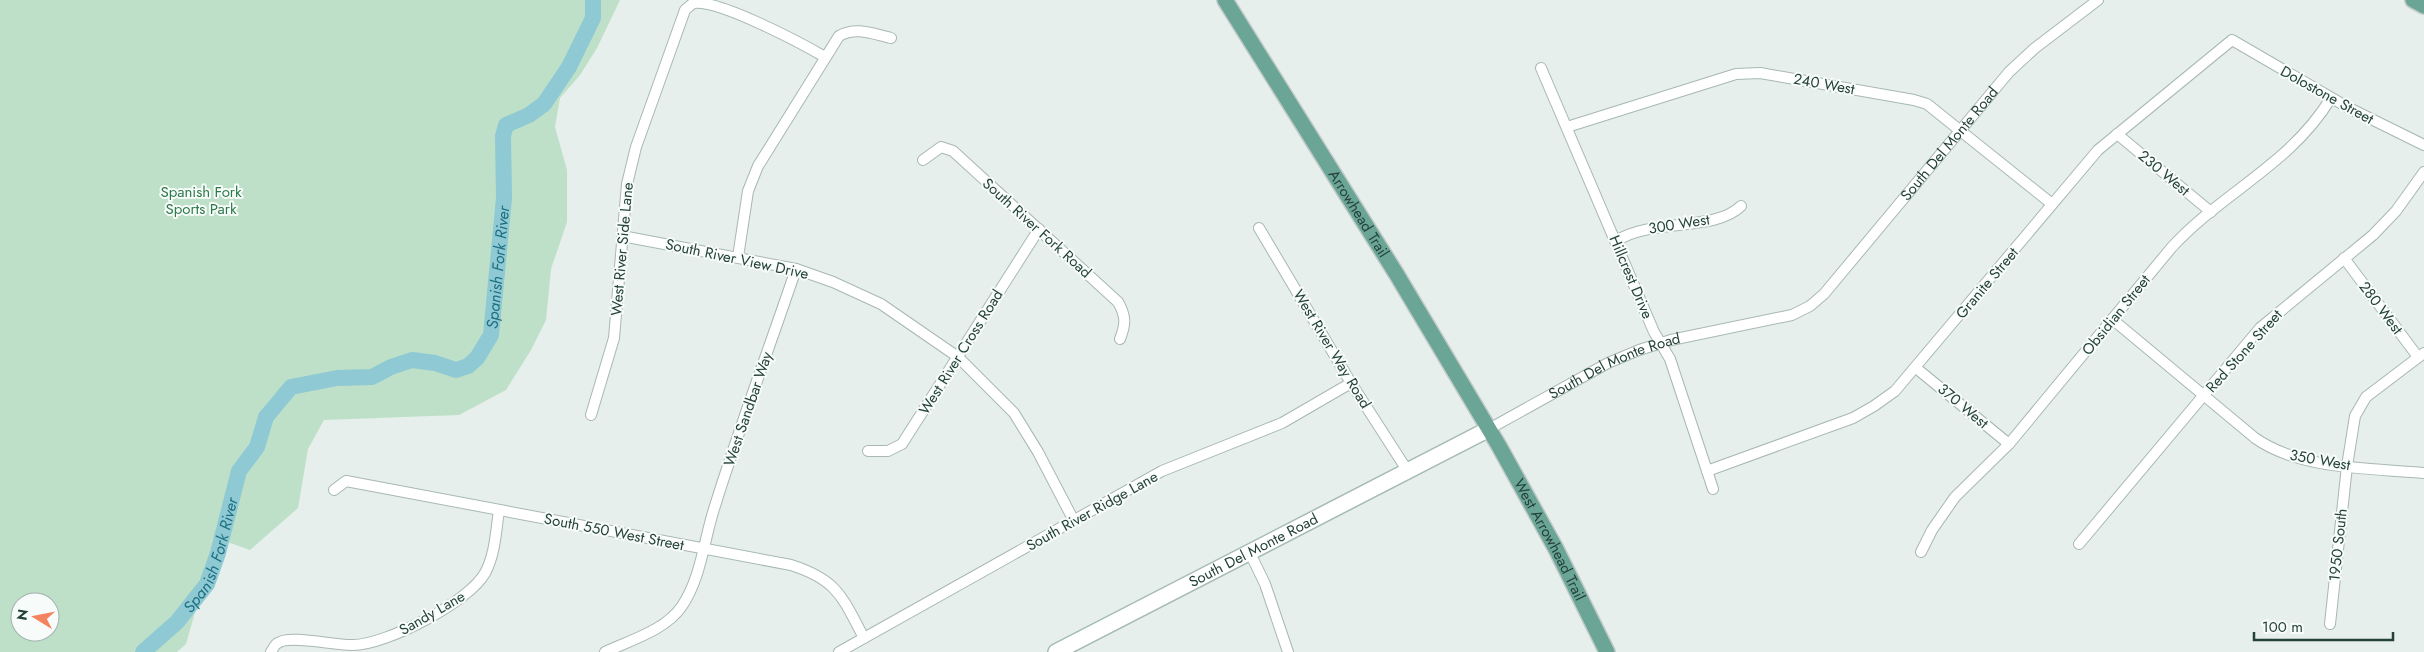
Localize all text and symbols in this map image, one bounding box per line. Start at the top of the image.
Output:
street label: Dolostone Street [2276,60,2378,130]
street label: 240 West [1792,68,1857,100]
street label: South Del Monte Road [1895,82,2003,206]
street label: 230 West [2133,145,2195,201]
street label: Arrowhead Trail [1323,166,1394,262]
street label: South River Fork Road [978,173,1096,283]
park label: Spanish Fork Sports Park [160,181,242,220]
street label: West River Side Lane [605,181,639,317]
water label: Spanish Fork River [480,203,515,330]
street label: 300 West [1647,208,1712,240]
street label: Hillcrest Drive [1604,232,1659,322]
street label: South River View Drive [663,233,811,285]
street label: Granite Street [1950,242,2024,324]
street label: Obsidian Street [2077,270,2156,360]
street label: 280 West [2354,277,2408,339]
street label: West River Cross Road [914,285,1008,419]
street label: West River Way Road [1288,285,1376,413]
street label: Red Stone Street [2201,304,2288,397]
street label: South Del Monte Road [1545,327,1682,405]
street label: West Sandbar Way [718,348,778,469]
street label: 370 West [1933,378,1993,434]
street label: 350 West [2288,444,2352,476]
street label: South River Ridge Lane [1022,465,1162,556]
street label: West Arrowhead Trail [1508,475,1591,604]
water label: Spanish Fork River [177,493,244,617]
street label: 1950 South [2323,507,2353,583]
street label: South 550 West Street [542,508,686,556]
street label: South Del Monte Road [1185,508,1322,593]
street label: Sandy Lane [395,585,469,641]
north arrow [10,592,60,642]
text: N [11,608,33,622]
scale bar [2254,610,2393,642]
text: 100 m [2262,616,2303,638]

